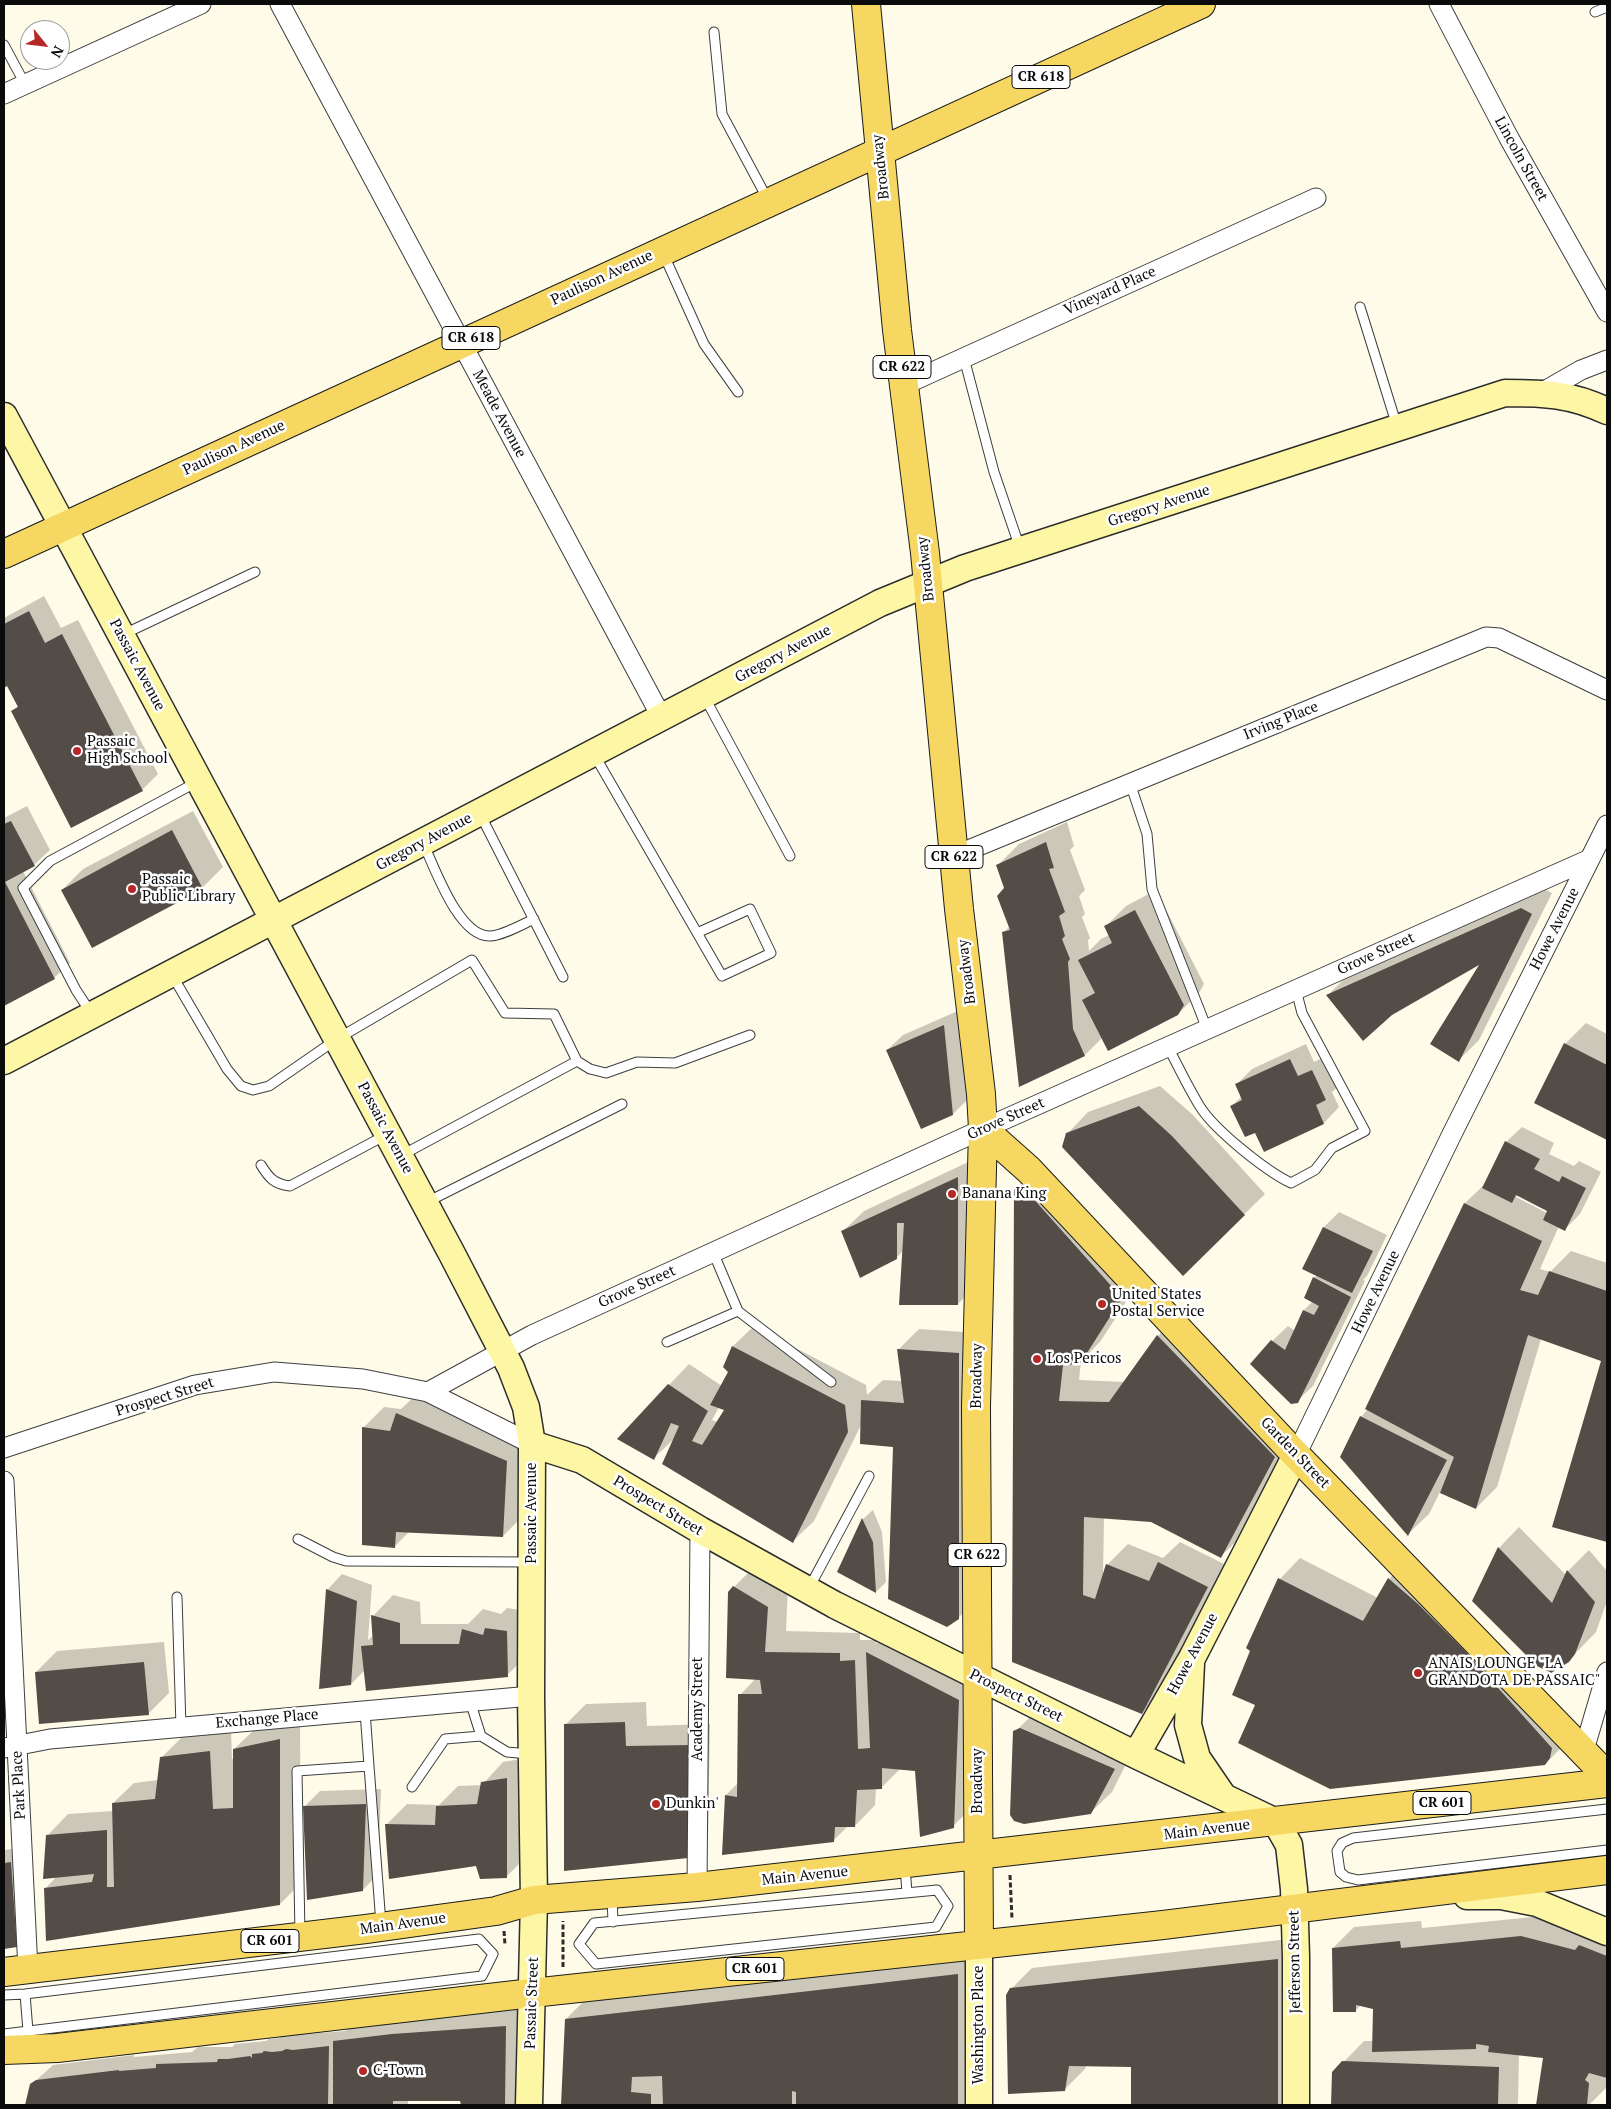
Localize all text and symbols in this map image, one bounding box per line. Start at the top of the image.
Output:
north arrow [20,20,70,70]
text: N [47,43,69,61]
road number: CR 618 [1012,66,1070,88]
street label: Lincoln Street [1490,114,1552,204]
street label: Broadway [869,134,893,200]
street label: Paulison Avenue [548,246,656,310]
street label: Vineyard Place [1061,263,1159,319]
road number: CR 618 [442,326,500,349]
road number: CR 622 [873,356,931,378]
street label: Meade Avenue [468,367,530,461]
street label: Paulison Avenue [180,416,288,480]
street label: Gregory Avenue [1106,481,1212,531]
street label: Broadway [914,536,938,602]
street label: Passaic Avenue [105,616,169,714]
street label: Gregory Avenue [732,621,834,687]
street label: Irving Place [1241,698,1321,744]
place label: Passaic High School [87,733,168,768]
marker: Passaic High School [71,745,83,757]
street label: Gregory Avenue [373,809,475,875]
road number: CR 622 [925,846,983,869]
place label: Passaic Public Library [142,871,235,906]
marker: Passaic Public Library [126,883,138,895]
street label: Howe Avenue [1527,885,1583,973]
street label: Grove Street [1335,929,1417,979]
street label: Broadway [954,939,980,1005]
street label: Passaic Avenue [353,1079,417,1177]
street label: Grove Street [965,1094,1047,1144]
place label: Banana King [962,1185,1046,1203]
marker: Banana King [946,1188,958,1200]
street label: Howe Avenue [1348,1248,1404,1336]
street label: Grove Street [596,1262,678,1312]
place label: United States Postal Service [1112,1286,1205,1321]
marker: United States Postal Service [1096,1298,1108,1310]
street label: Broadway [967,1343,987,1409]
place label: Los Pericos [1047,1350,1121,1368]
marker: Los Pericos [1031,1353,1043,1365]
street label: Prospect Street [114,1374,216,1420]
street label: Garden Street [1257,1414,1333,1492]
street label: Passaic Avenue [523,1462,541,1564]
street label: Prospect Street [610,1472,706,1540]
road number: CR 622 [948,1544,1006,1566]
street label: Howe Avenue [1164,1610,1222,1698]
place label: ANAIS LOUNGE "LA GRANDOTA DE PASSAIC" [1428,1655,1600,1690]
street label: Academy Street [689,1657,707,1761]
street label: Prospect Street [966,1666,1066,1726]
marker: ANAIS LOUNGE "LA GRANDOTA DE PASSAIC" [1412,1667,1424,1679]
street label: Exchange Place [215,1706,319,1732]
street label: Broadway [969,1748,987,1814]
street label: Park Place [8,1750,30,1820]
road number: CR 601 [1413,1792,1471,1815]
place label: Dunkin' [666,1795,719,1813]
marker: Dunkin' [650,1798,662,1810]
street label: Main Avenue [1163,1816,1251,1844]
street label: Main Avenue [761,1863,849,1889]
street label: Main Avenue [359,1909,447,1939]
street label: Jefferson Street [1285,1910,1305,2014]
road number: CR 601 [241,1930,299,1952]
street label: Passaic Street [521,1957,543,2049]
road number: CR 601 [726,1958,784,1980]
street label: Washington Place [970,1966,988,2084]
place label: C-Town [373,2062,424,2080]
marker: C-Town [357,2065,369,2077]

